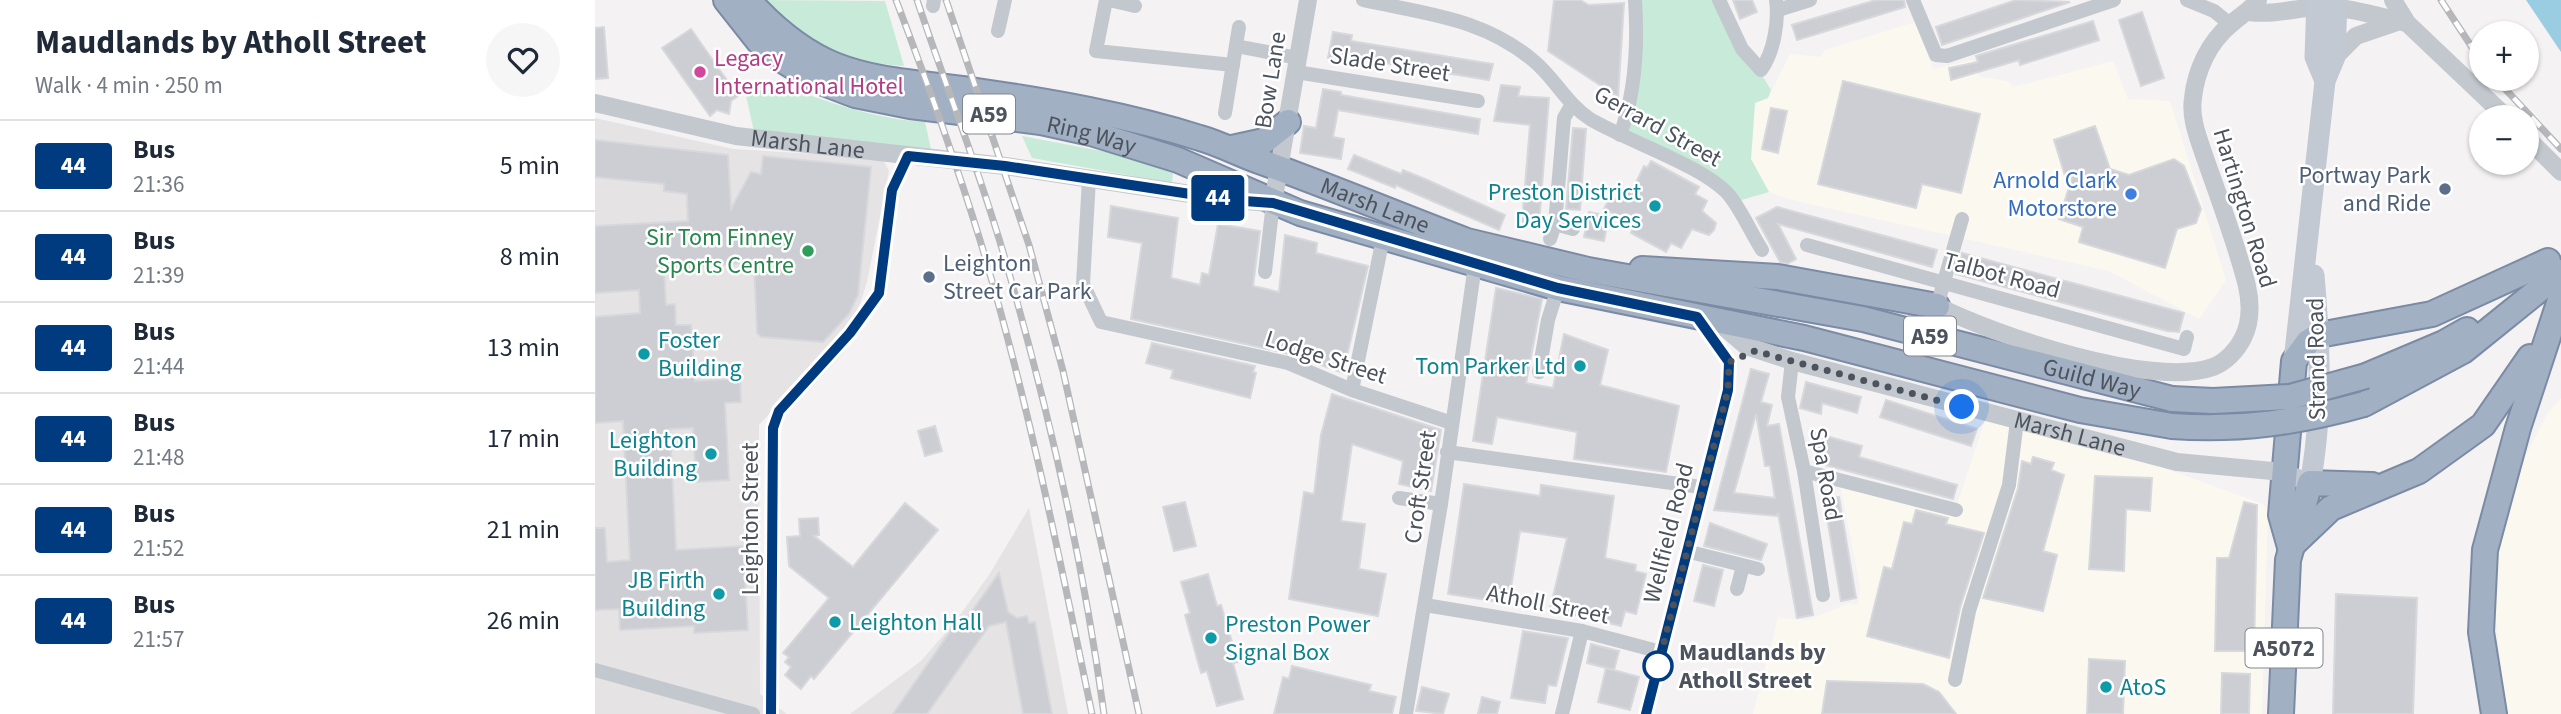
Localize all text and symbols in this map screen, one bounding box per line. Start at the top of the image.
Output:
text: Maudlands by Atholl Street [35,19,426,66]
map controls [2469,21,2539,175]
button: + [2469,21,2539,91]
button: heart [486,23,560,97]
street label: Bow Lane [1246,29,1295,131]
street label: Slade Street [1327,38,1453,91]
place label: Legacy International Hotel [714,41,904,104]
marker: Legacy International Hotel [692,64,708,80]
text: Walk · 4 min · 250 m [35,69,223,102]
street label: Gerrard Street [1588,77,1728,176]
road number: A59 [963,94,1015,134]
button: − [2469,105,2539,175]
street label: Ring Way [1043,107,1141,164]
street label: Marsh Lane [749,121,867,168]
street label: Hartington Road [2204,124,2285,292]
text: Bus [133,131,175,168]
text: 5 min [500,147,560,184]
text: 44 [61,148,86,183]
place label: Portway Park and Ride [2299,158,2431,221]
place label: Arnold Clark Motorstore [1993,163,2117,226]
text: 21:36 [133,168,184,201]
street label: Marsh Lane [1315,168,1435,243]
line badge: 44 [1187,175,1249,221]
place label: Preston District Day Services [1488,175,1641,238]
text: 44 [1205,180,1231,215]
marker: Portway Park and Ride [2437,181,2453,197]
marker: Arnold Clark Motorstore [2123,186,2139,202]
marker: Preston District Day Services [1647,198,1663,214]
place label: Sir Tom Finney Sports Centre [646,220,794,283]
text: Bus [133,222,175,259]
text: 8 min [500,238,560,275]
text: 44 [61,239,86,274]
marker: Sir Tom Finney Sports Centre [800,243,816,259]
street label: Talbot Road [1940,243,2064,308]
place label: Leighton Street Car Park [943,246,1092,309]
text: 21:39 [133,259,184,292]
marker: Leighton Street Car Park [921,269,937,285]
street label: Strand Road [2298,297,2335,421]
text: Bus [133,313,175,350]
road number: A59 [1904,316,1956,356]
street label: Lodge Street [1260,321,1391,394]
place label: Foster Building [658,323,742,386]
text: 13 min [487,329,560,366]
text: 44 [61,330,86,365]
marker: Foster Building [636,346,652,362]
place label: Tom Parker Ltd [1415,349,1566,384]
street label: Guild Way [2039,349,2145,408]
text: 21:44 [133,350,184,383]
marker: Tom Parker Ltd [1572,358,1588,374]
your location [1944,389,1979,424]
street label: Marsh Lane [2010,403,2130,466]
text: Bus [133,404,175,441]
text: 17 min [487,420,560,457]
text: 44 [61,421,86,456]
place label: Leighton Building [609,423,697,486]
street label: Spa Road [1800,425,1851,524]
street label: Croft Street [1395,428,1446,546]
text: 21:48 [133,441,184,474]
street label: Leighton Street [733,442,768,596]
marker: Leighton Building [703,446,719,462]
street label: Wellfield Road [1634,459,1703,607]
text: Bus [133,495,175,532]
text: 21 min [487,511,560,548]
text: 44 [61,512,86,547]
text: 21:52 [133,532,184,565]
place label: JB Firth Building [621,563,705,626]
street label: Atholl Street [1484,575,1612,634]
text: Bus [133,586,175,623]
marker: JB Firth Building [711,586,727,602]
text: 26 min [487,602,560,639]
text: 44 [61,603,86,638]
place label: Leighton Hall [849,605,982,640]
place label: Preston Power Signal Box [1225,607,1371,670]
marker: Leighton Hall [827,614,843,630]
text: 21:57 [133,623,184,656]
road number: A5072 [2245,628,2323,668]
marker: Preston Power Signal Box [1203,630,1219,646]
place label: Maudlands by Atholl Street [1678,635,1826,698]
marker: Maudlands by Atholl Street [1643,651,1673,681]
place label: AtoS [2120,670,2166,705]
marker: AtoS [2098,679,2114,695]

